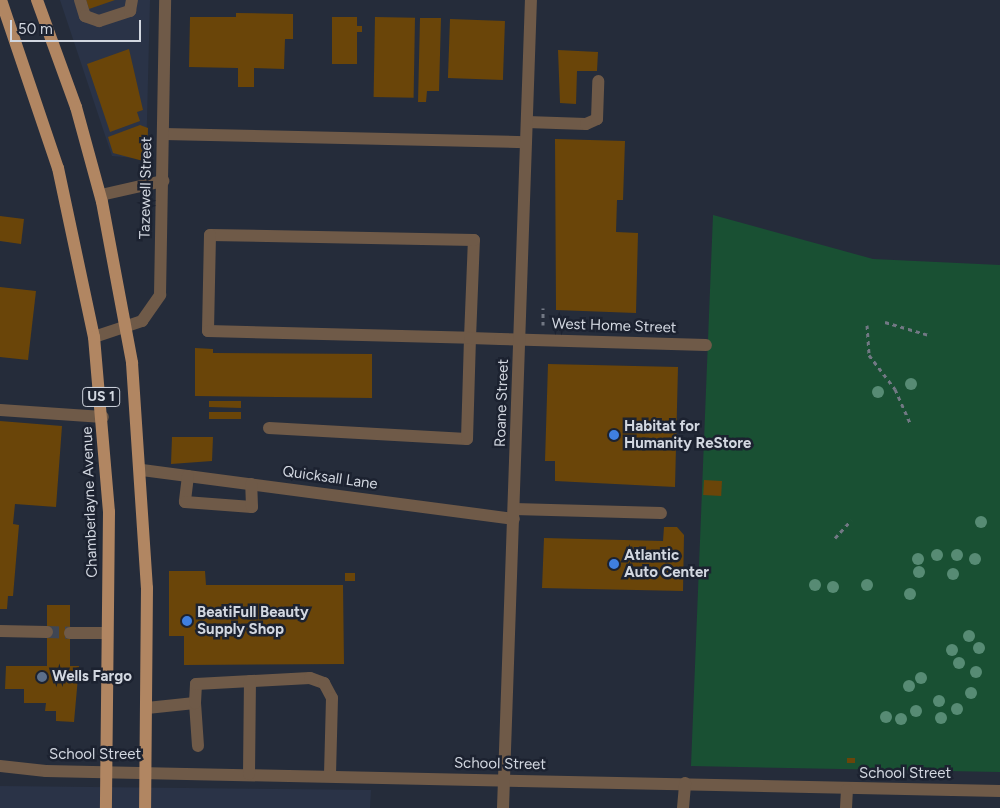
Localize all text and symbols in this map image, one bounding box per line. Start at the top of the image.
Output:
scale bar [12,10,144,42]
text: 50 m [18,20,53,38]
street label: Tazewell Street [136,137,156,239]
street label: West Home Street [551,315,677,337]
street label: Roane Street [491,359,513,447]
road number: US 1 [81,386,121,408]
place label: Habitat for Humanity ReStore [624,417,751,452]
street label: Chamberlayne Avenue [78,426,102,578]
marker: Habitat for Humanity ReStore [608,429,620,441]
street label: Quicksall Lane [281,462,379,494]
place label: Atlantic Auto Center [624,546,709,581]
marker: Atlantic Auto Center [608,558,620,570]
place label: BeatiFull Beauty Supply Shop [197,603,309,638]
marker: BeatiFull Beauty Supply Shop [181,615,193,627]
place label: Wells Fargo [52,668,132,686]
marker: Wells Fargo [36,671,48,683]
street label: School Street [49,746,141,764]
street label: School Street [454,754,546,774]
street label: School Street [859,765,951,783]

